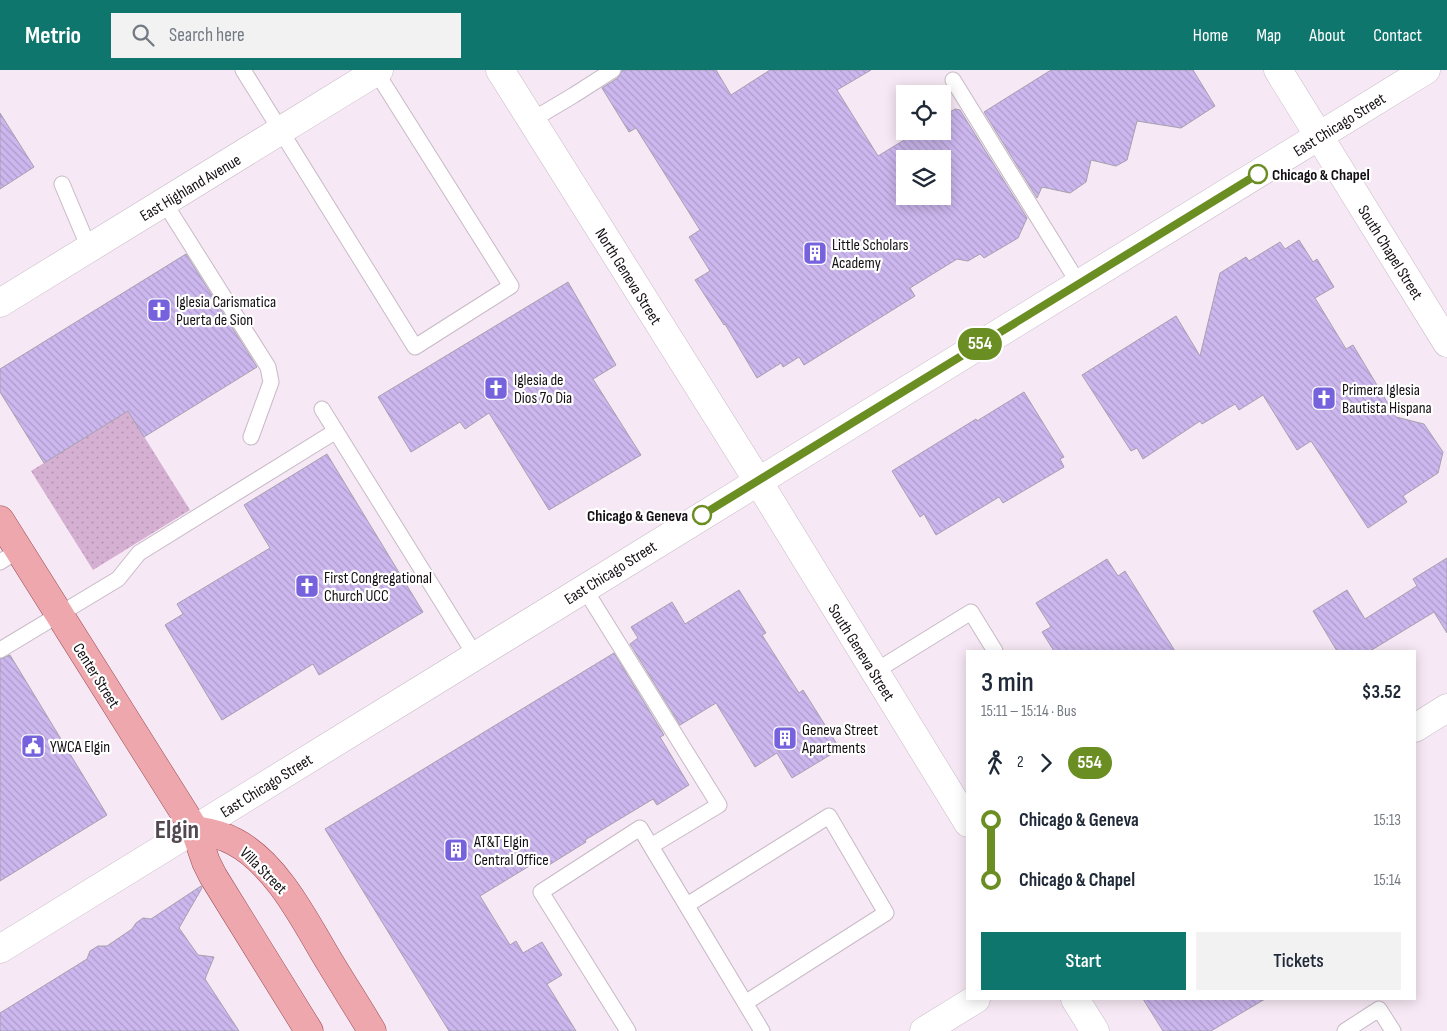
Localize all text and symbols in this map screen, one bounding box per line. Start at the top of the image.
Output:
search box [111,13,461,58]
text: Metrio [25,21,81,50]
icon: search [129,21,157,49]
text: Search here [169,24,245,47]
text: Home [1193,25,1228,46]
text: Map [1256,25,1281,46]
text: About [1309,25,1345,46]
text: Contact [1373,25,1422,46]
map controls [896,85,951,205]
button: locate [896,85,951,140]
street label: East Chicago Street [1290,89,1389,161]
button: layers [896,150,951,205]
street label: East Highland Avenue [137,151,245,226]
marker: Chicago & Chapel [1248,164,1268,184]
place label: Chicago & Chapel [1272,166,1370,185]
street label: South Chapel Street [1353,202,1426,304]
street label: North Geneva Street [591,225,665,329]
place label: Little Scholars Academy [831,236,909,273]
building icon: Little Scholars Academy [802,240,828,266]
place label: Iglesia Carismatica Puerta de Sion [176,293,276,330]
church icon: Iglesia Carismatica Puerta de Sion [146,297,172,323]
line badge: 554 [951,328,1009,360]
text: 554 [968,333,992,354]
place label: Iglesia de Dios 7o Dia [514,371,572,408]
church icon: Iglesia de Dios 7o Dia [483,375,509,401]
place label: Primera Iglesia Bautista Hispana [1342,381,1432,418]
church icon: Primera Iglesia Bautista Hispana [1311,385,1337,411]
marker: Chicago & Geneva [692,505,712,525]
place label: Chicago & Geneva [587,507,688,526]
street label: East Chicago Street [561,537,660,609]
place label: First Congregational Church UCC [324,569,432,606]
church icon: First Congregational Church UCC [294,573,320,599]
street label: South Geneva Street [823,601,898,705]
street label: Center Street [68,640,123,712]
text: 3 min [981,666,1034,699]
text: $3.52 [1362,681,1401,704]
text: 15:11 – 15:14 · Bus [981,702,1076,721]
place label: Geneva Street Apartments [801,721,878,758]
building icon: Geneva Street Apartments [772,725,798,751]
public building icon: YWCA Elgin [20,733,46,759]
place label: YWCA Elgin [50,738,110,757]
icon: walk [981,749,1009,777]
icon: forward [1032,749,1060,777]
street label: East Chicago Street [217,750,316,822]
text: 554 [1078,752,1102,773]
text: 2 [1017,753,1024,772]
text: Chicago & Geneva [1019,809,1139,832]
text: 15:13 [1374,811,1401,830]
district label: Elgin [155,815,199,846]
place label: AT&T Elgin Central Office [473,833,549,870]
building icon: AT&T Elgin Central Office [443,837,469,863]
street label: Villa Street [236,844,290,899]
text: Chicago & Chapel [1019,869,1135,892]
text: 15:14 [1374,871,1401,890]
button: Start [981,932,1186,990]
button: Tickets [1196,932,1401,990]

